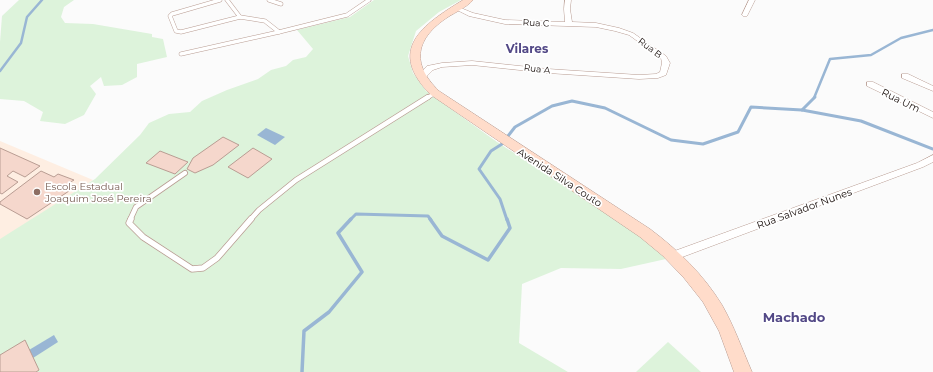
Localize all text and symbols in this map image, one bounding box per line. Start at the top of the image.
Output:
street label: Rua C [522,16,550,29]
street label: Rua B [636,35,665,60]
district label: Vilares [505,41,549,56]
street label: Rua A [523,61,552,76]
street label: Rua Um [880,86,922,115]
street label: Avenida Silva Couto [515,145,604,210]
place label: Escola Estadual Joaquim José Pereira [44,180,152,205]
street label: Rua Salvador Nunes [755,185,854,232]
marker: Escola Estadual Joaquim José Pereira [32,187,42,197]
district label: Machado [763,309,826,325]

